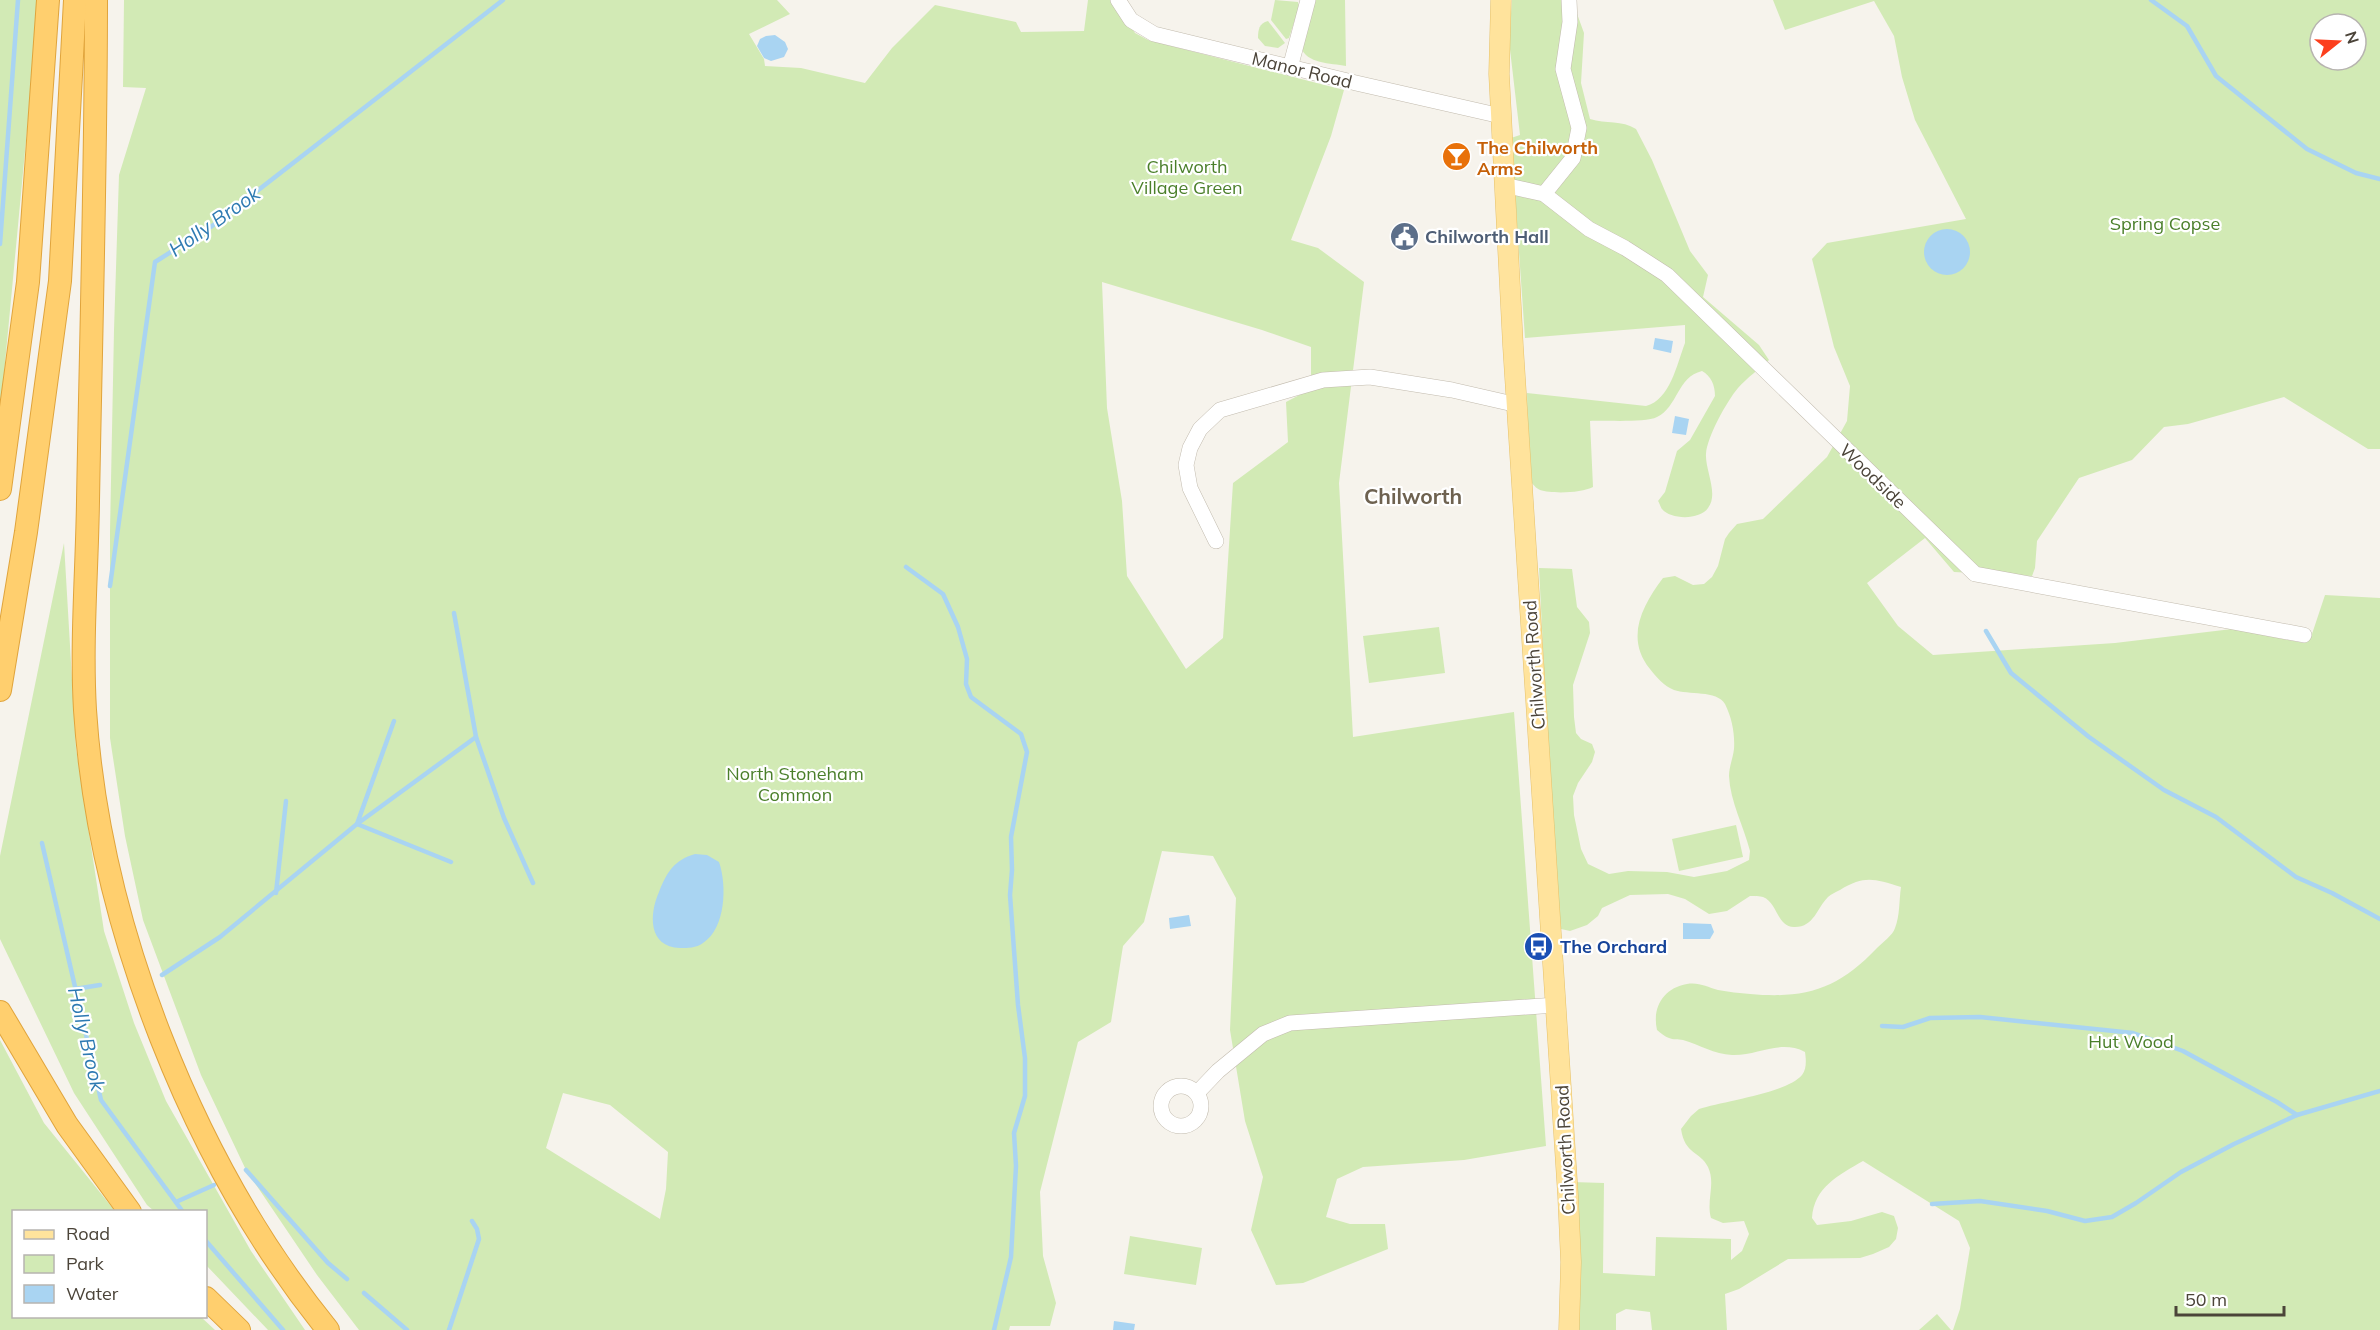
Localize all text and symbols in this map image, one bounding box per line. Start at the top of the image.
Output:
north arrow [2308,12,2368,72]
text: N [2341,29,2364,46]
street label: Manor Road [1250,46,1354,94]
place label: The Chilworth Arms [1477,136,1598,180]
bar icon: The Chilworth Arms [1440,141,1472,173]
park label: Chilworth Village Green [1131,155,1243,199]
water label: Holly Brook [163,180,265,262]
park label: Spring Copse [2110,212,2220,235]
public building icon: Chilworth Hall [1388,220,1420,252]
place label: Chilworth Hall [1425,225,1549,248]
street label: Woodside [1835,439,1911,513]
district label: Chilworth [1364,483,1462,509]
street label: Chilworth Road [1518,599,1550,731]
park label: North Stoneham Common [726,762,864,806]
bus stop icon: The Orchard [1523,930,1555,962]
place label: The Orchard [1560,935,1667,958]
water label: Holly Brook [63,985,111,1094]
park label: Hut Wood [2088,1030,2174,1053]
street label: Chilworth Road [1550,1085,1580,1215]
legend [12,1210,207,1318]
text: Road [66,1222,110,1245]
text: Park [66,1252,105,1275]
scale bar [2176,1279,2284,1317]
text: Water [66,1282,119,1305]
text: 50 m [2185,1288,2227,1311]

